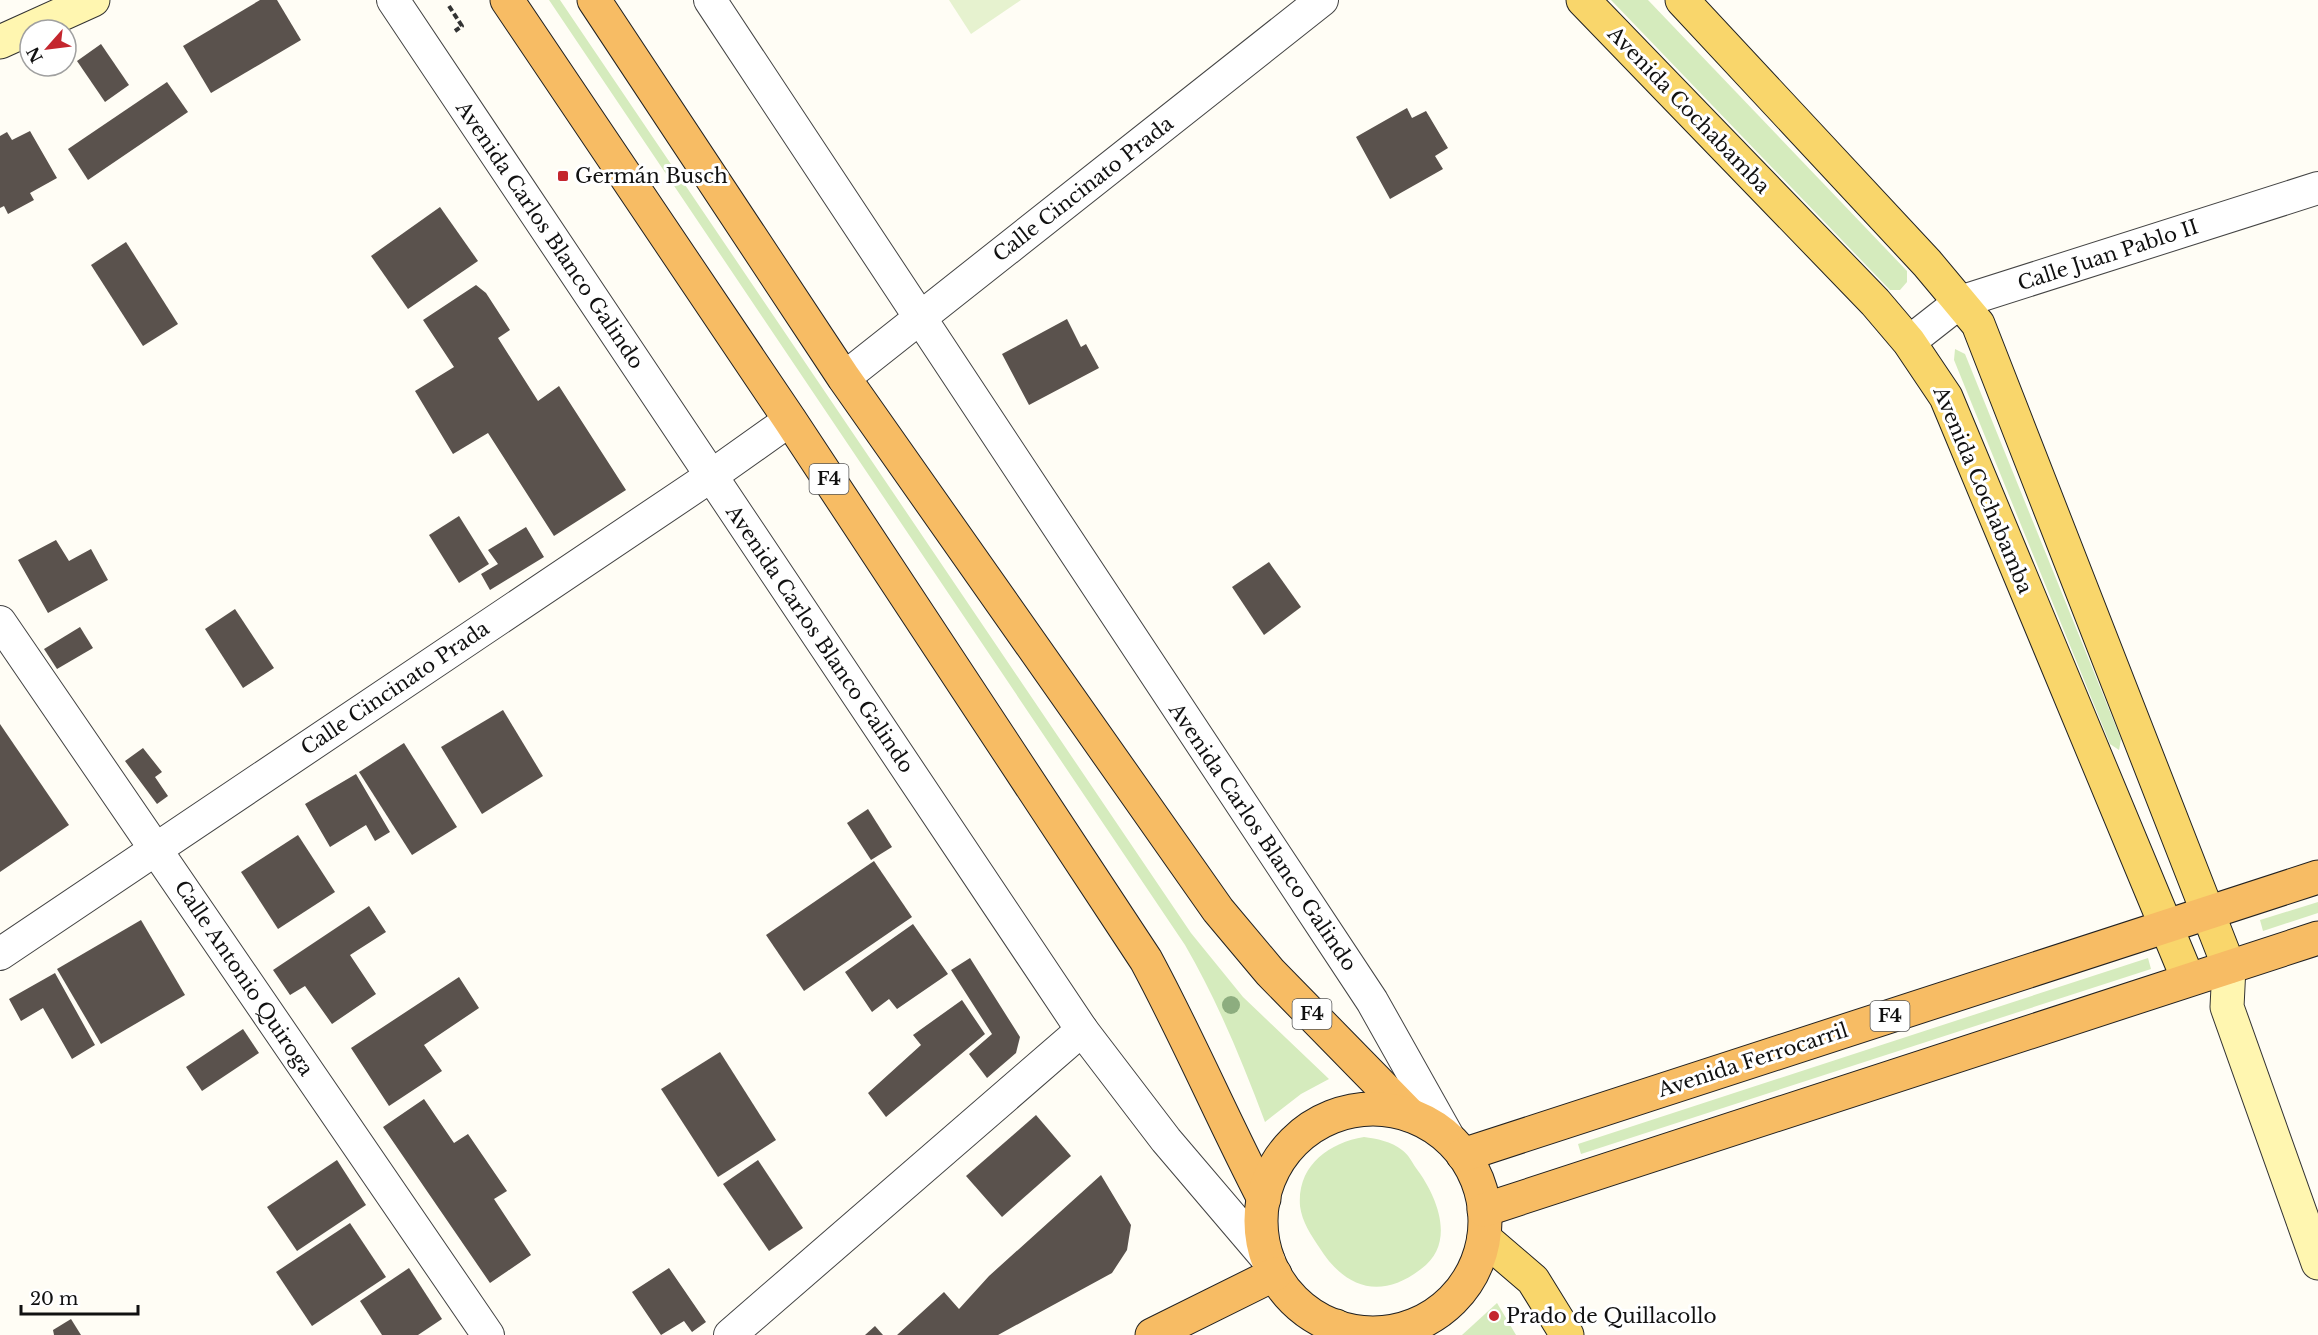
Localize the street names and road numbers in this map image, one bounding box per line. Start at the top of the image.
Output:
street label: Avenida Cochabamba [1602,21,1776,199]
street label: Avenida Carlos Blanco Galindo [451,96,649,373]
street label: Calle Cincinato Prada [988,111,1178,267]
street label: Calle Juan Pablo II [2015,214,2201,296]
street label: Avenida Cochabamba [1928,382,2038,598]
road number: F4 [810,464,848,494]
street label: Avenida Carlos Blanco Galindo [721,500,919,777]
street label: Calle Cincinato Prada [296,616,494,760]
street label: Avenida Carlos Blanco Galindo [1164,698,1362,975]
street label: Calle Antonio Quiroga [170,876,319,1081]
road number: F4 [1292,999,1332,1029]
road number: F4 [1870,1001,1910,1031]
street label: Avenida Ferrocarril [1654,1018,1851,1102]

